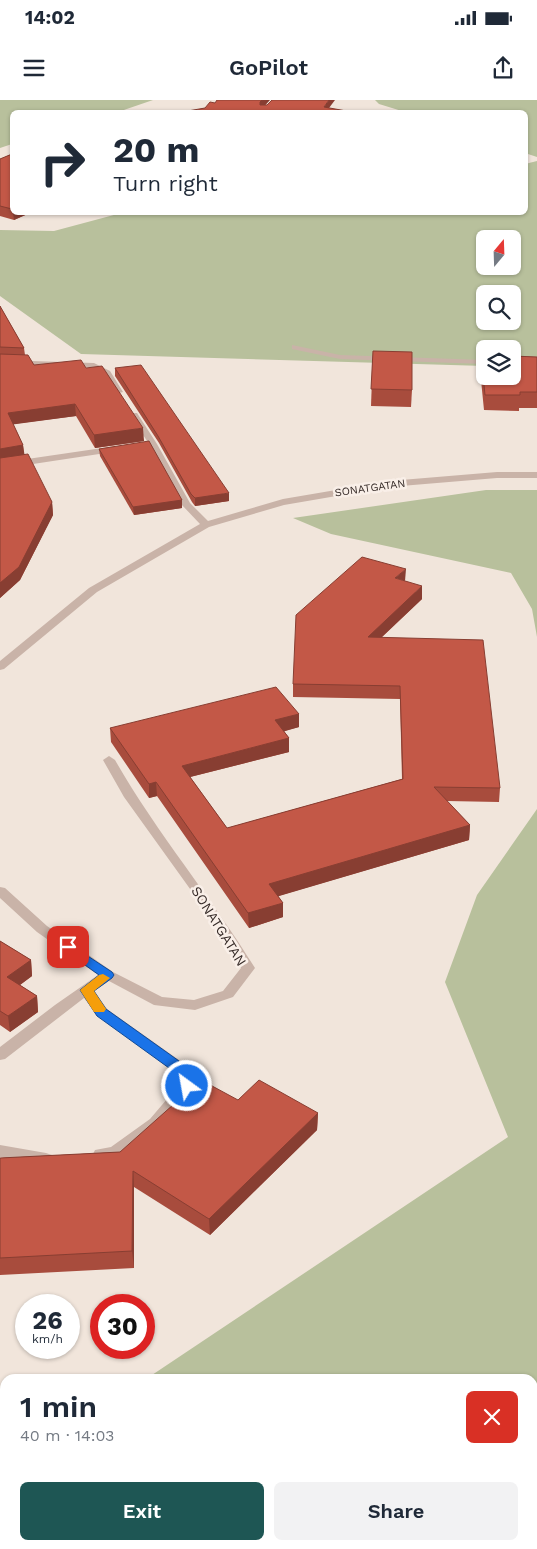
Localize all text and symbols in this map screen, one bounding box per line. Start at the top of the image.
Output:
text: 14:02 [25,6,75,29]
icon: menu [20,54,48,82]
icon: share [489,54,517,82]
text: GoPilot [229,55,308,80]
text: 20 m [113,129,199,171]
icon: right [30,130,95,195]
text: Turn right [113,171,218,196]
north arrow [476,230,521,275]
map controls [476,230,521,385]
button: search [476,285,521,330]
button: layers [476,340,521,385]
street label: SONATGATAN [334,477,406,499]
street label: SONATGATAN [188,883,250,969]
pin [47,926,89,968]
icon: arrive [54,933,82,961]
position arrow [160,1059,212,1111]
speed limit sign: 30 [90,1294,155,1359]
text: 26 [32,1306,63,1335]
text: km/h [32,1332,63,1346]
text: 1 min [20,1389,97,1424]
button: close [466,1391,518,1443]
text: 40 m · 14:03 [20,1426,114,1445]
button: Exit [20,1482,264,1540]
button: Share [274,1482,518,1540]

